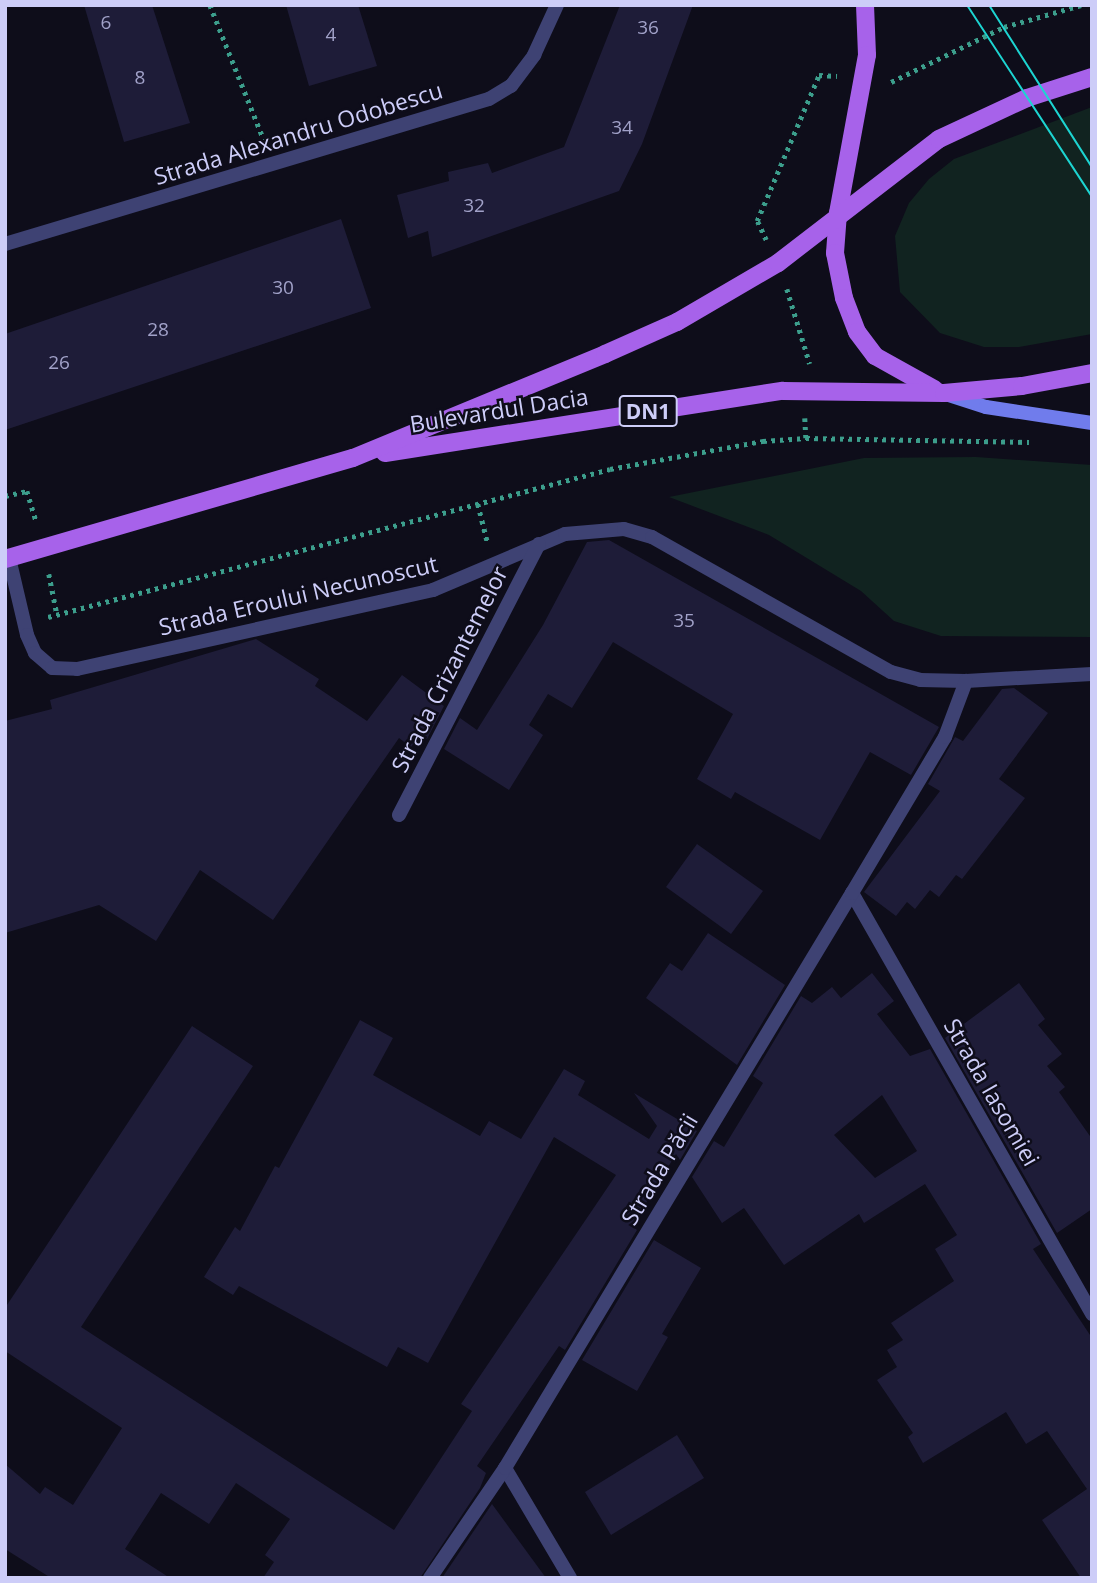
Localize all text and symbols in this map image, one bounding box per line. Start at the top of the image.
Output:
house number: 6 [101,12,111,34]
house number: 36 [637,17,659,39]
house number: 4 [326,24,336,46]
house number: 8 [135,67,145,89]
street label: Strada Alexandru Odobescu [150,76,446,190]
house number: 34 [611,117,633,139]
house number: 32 [463,195,485,217]
house number: 30 [272,277,294,299]
house number: 28 [147,319,169,341]
house number: 26 [48,352,70,374]
street label: Bulevardul Dacia [408,382,590,438]
road number: DN1 [618,394,678,428]
street label: Strada Eroului Necunoscut [156,549,440,641]
street label: Strada Crizantemelor [385,561,513,777]
house number: 35 [673,610,695,632]
street label: Strada Iasomiei [939,1013,1045,1171]
street label: Strada Păcii [615,1108,703,1230]

